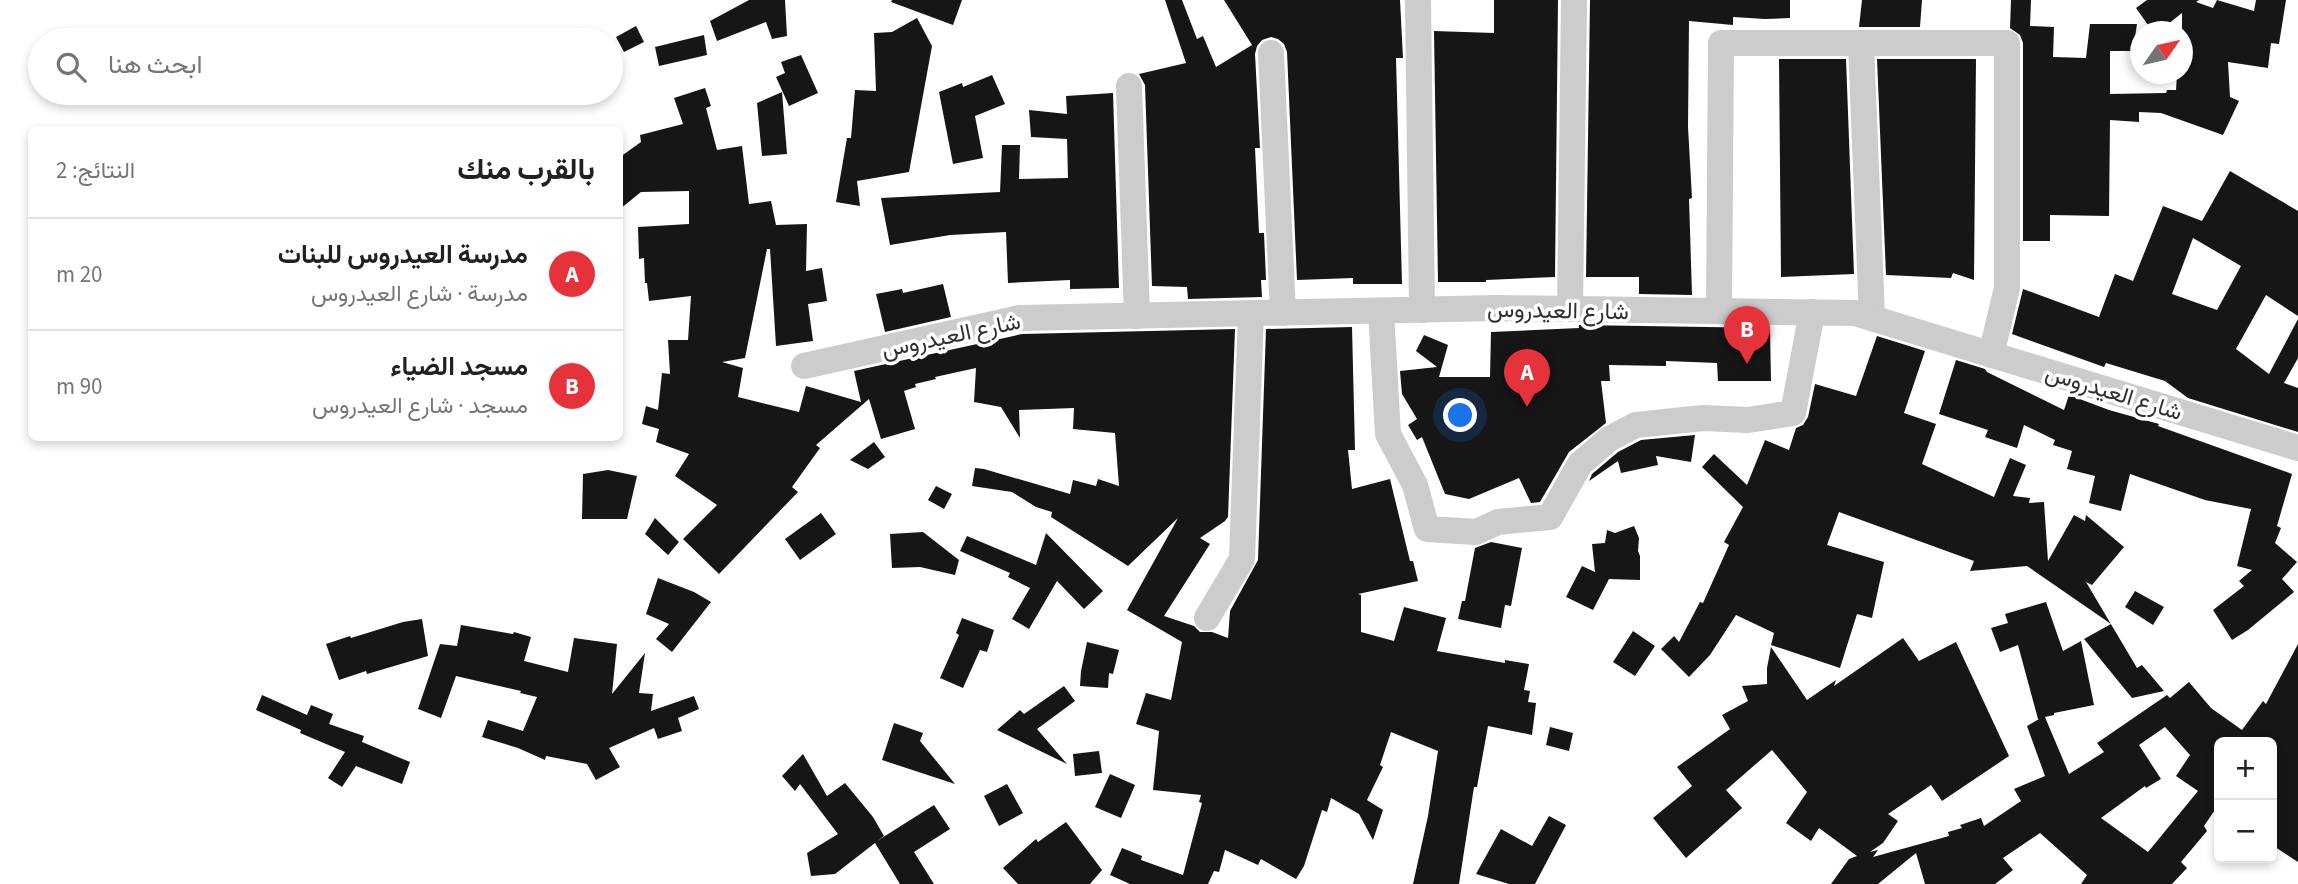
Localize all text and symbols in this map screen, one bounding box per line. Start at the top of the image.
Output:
north arrow [2130,21,2193,84]
search box [28,28,623,105]
text: ابحث هنا [108,46,202,83]
icon: search [52,48,90,86]
text: بالقرب منك [457,148,595,191]
text: النتائج: 2 [56,154,135,187]
text: مدرسة العيدروس للبنات [278,236,528,273]
text: 20 m [56,258,103,291]
text: A [565,258,579,291]
text: مدرسة · شارع العيدروس [311,277,528,310]
street label: شارع العيدروس [1487,293,1629,328]
street label: شارع العيدروس [878,305,1024,366]
pin: B [1724,306,1770,364]
text: مسجد الضياء [390,348,528,385]
pin: A [1504,349,1550,407]
street label: شارع العيدروس [2041,356,2186,429]
text: 90 m [56,370,103,403]
text: B [565,370,579,403]
text: مسجد · شارع العيدروس [312,389,528,422]
your location [1443,398,1477,432]
map controls [2214,737,2277,863]
button: + [2214,737,2277,800]
button: − [2214,800,2277,863]

